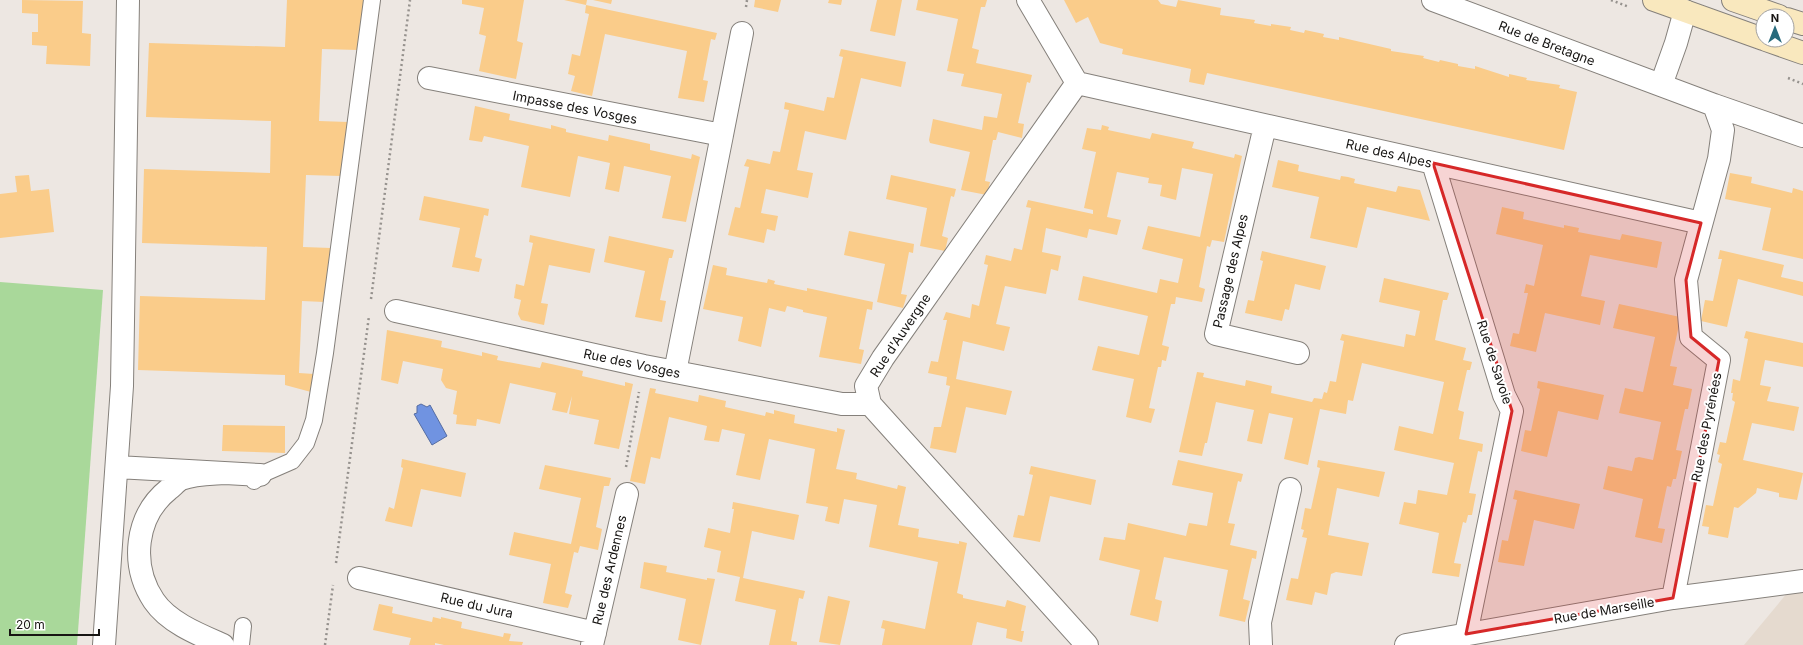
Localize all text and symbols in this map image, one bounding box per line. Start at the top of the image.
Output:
north arrow [1755,8,1795,48]
text: N [1771,11,1779,25]
street label: Rue de Bretagne [1496,17,1598,69]
street label: Impasse des Vosges [511,87,639,127]
street label: Rue des Alpes [1344,135,1434,171]
street label: Passage des Alpes [1209,212,1251,330]
street label: Rue d'Auvergne [866,290,934,380]
street label: Rue de Savoie [1474,318,1516,406]
street label: Rue des Vosges [582,345,682,381]
street label: Rue des Pyrénées [1688,371,1724,483]
street label: Rue des Ardennes [589,513,629,627]
street label: Rue du Jura [439,589,515,621]
street label: Rue de Marseille [1552,593,1656,627]
scale bar [10,611,99,637]
text: 20 m [16,617,45,632]

